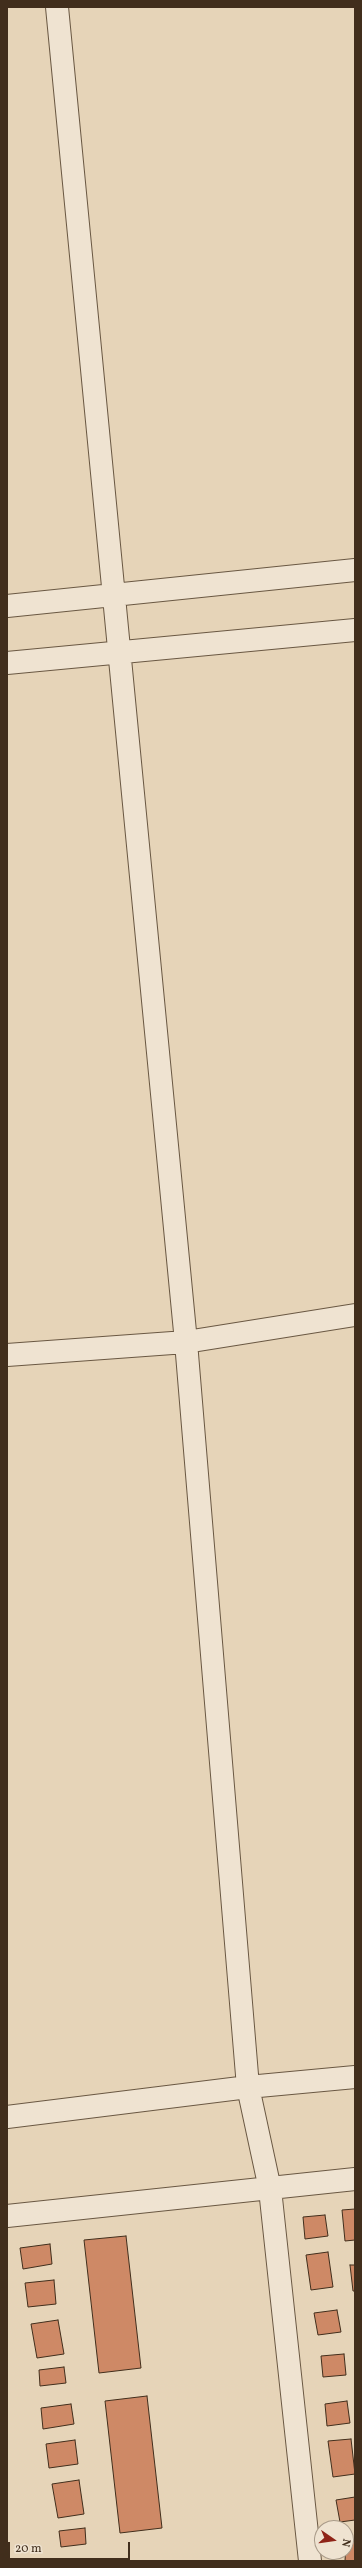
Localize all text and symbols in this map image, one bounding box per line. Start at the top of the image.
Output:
north arrow [314,2520,354,2560]
scale bar [10,2534,132,2560]
text: N [337,2537,353,2548]
text: 20 m [15,2541,42,2557]

